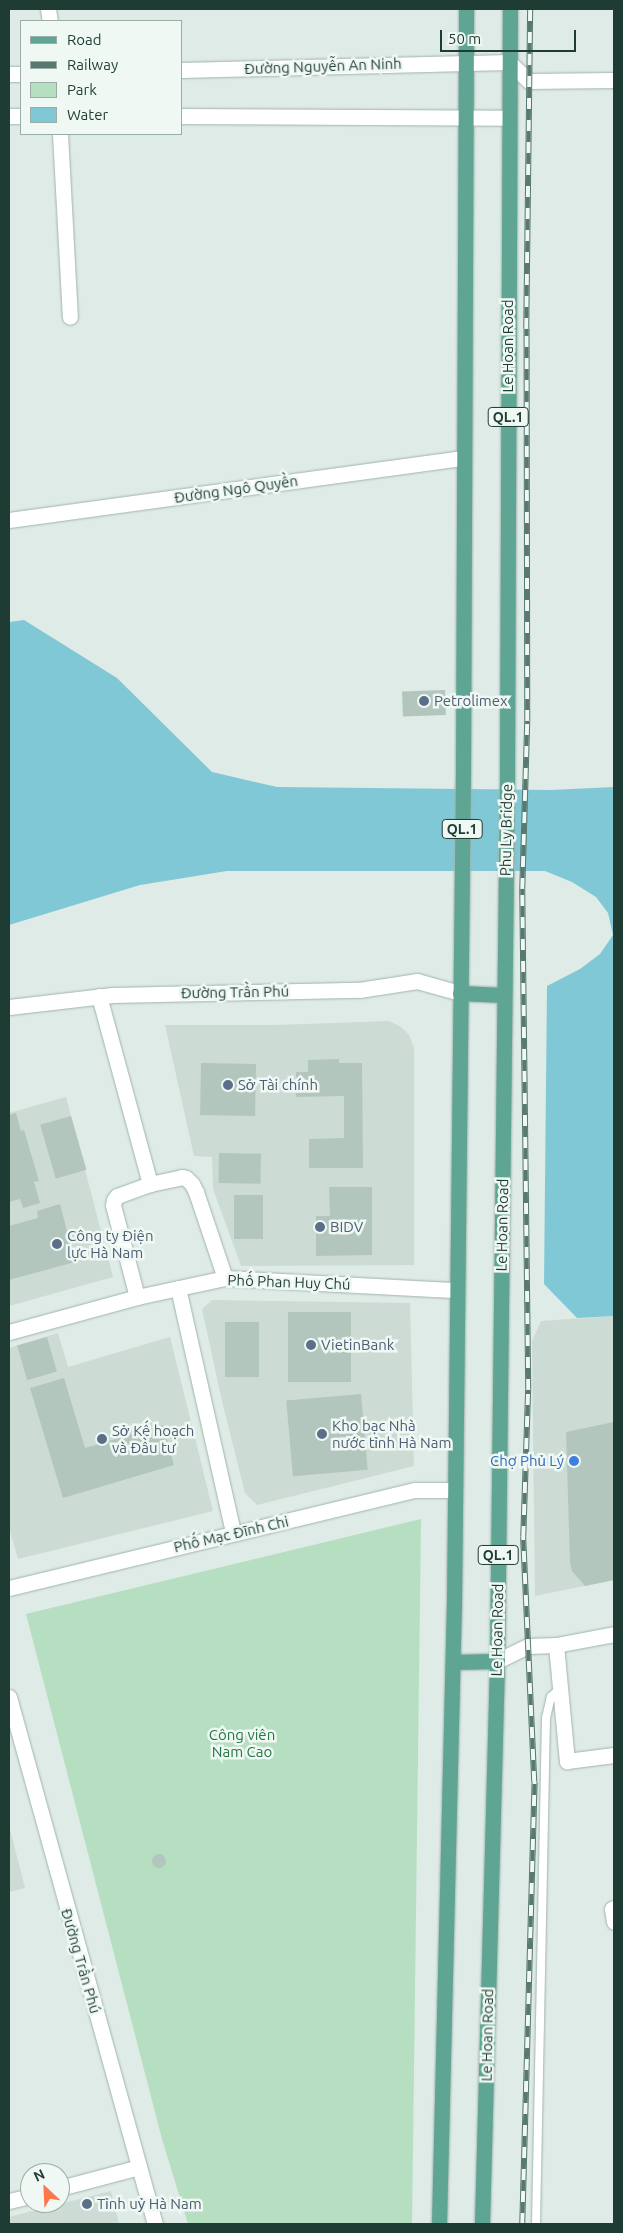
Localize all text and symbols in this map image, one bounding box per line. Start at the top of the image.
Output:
legend [20,20,182,135]
scale bar [443,20,579,52]
text: 50 m [448,30,481,47]
text: Road [67,31,102,48]
street label: Đường Nguyễn An Ninh [244,54,402,78]
text: Railway [67,56,118,73]
text: Park [67,81,97,98]
text: Water [67,106,108,123]
street label: Le Hoan Road [499,300,517,392]
road number: QL.1 [487,406,529,428]
street label: Đường Ngô Quyền [173,471,299,507]
place label: Petrolimex [434,692,508,710]
marker: Petrolimex [418,695,430,707]
street label: Phu Ly Bridge [496,784,516,876]
road number: QL.1 [441,818,483,841]
street label: Đường Trần Phú [181,982,289,1002]
place label: Sở Tài chính [238,1076,318,1094]
marker: Sở Tài chính [222,1079,234,1091]
street label: Le Hoan Road [492,1178,512,1272]
place label: BIDV [330,1218,363,1236]
marker: BIDV [314,1221,326,1233]
place label: Công ty Điện lực Hà Nam [67,1226,153,1261]
marker: Công ty Điện lực Hà Nam [51,1238,63,1250]
street label: Phố Phan Huy Chú [227,1271,351,1293]
place label: VietinBank [321,1336,394,1354]
marker: VietinBank [305,1339,317,1351]
place label: Kho bạc Nhà nước tỉnh Hà Nam [332,1416,451,1451]
place label: Sở Kế hoạch và Đầu tư [112,1421,194,1456]
marker: Kho bạc Nhà nước tỉnh Hà Nam [316,1428,328,1440]
marker: Sở Kế hoạch và Đầu tư [96,1433,108,1445]
place label: Chợ Phủ Lý [490,1452,564,1470]
marker: Chợ Phủ Lý [568,1455,580,1467]
street label: Phố Mạc Đĩnh Chi [172,1512,290,1556]
road number: QL.1 [477,1544,519,1566]
street label: Le Hoan Road [487,1583,507,1677]
park label: Công viên Nam Cao [209,1725,275,1760]
street label: Đường Trần Phú [57,1906,105,2016]
street label: Le Hoan Road [477,1988,497,2082]
north arrow [20,2163,70,2213]
text: N [31,2166,47,2185]
place label: Tỉnh uỷ Hà Nam [97,2195,202,2213]
marker: Tỉnh uỷ Hà Nam [81,2198,93,2210]

